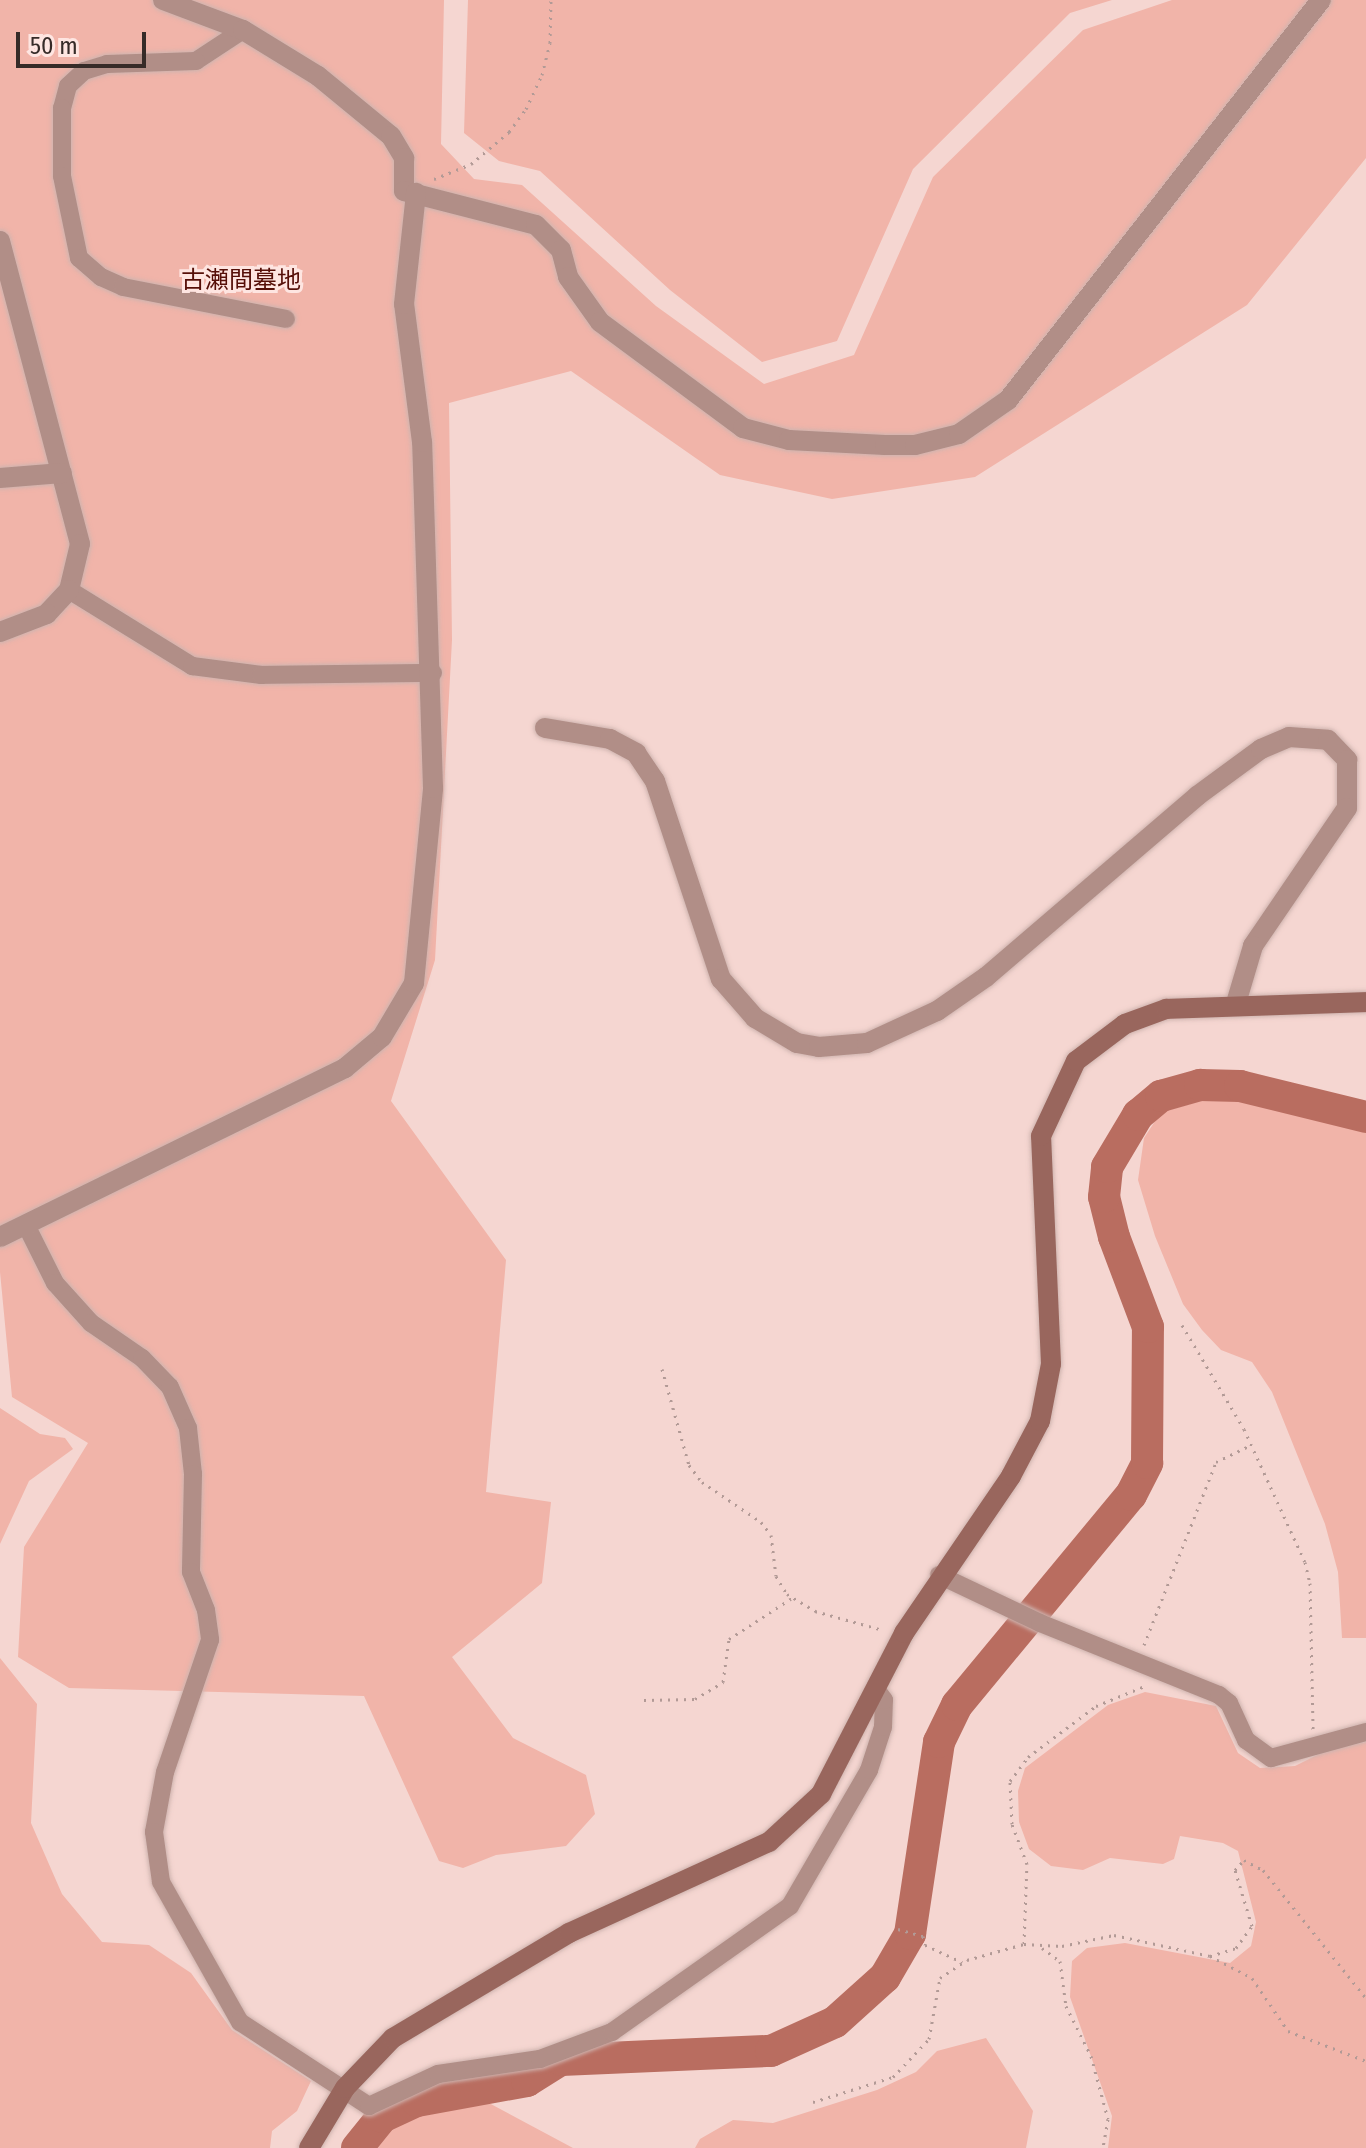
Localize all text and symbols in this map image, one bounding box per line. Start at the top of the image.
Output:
scale bar [20,16,150,66]
text: 50 m [30,32,78,60]
park label: 古瀬間墓地 [181,267,301,295]

